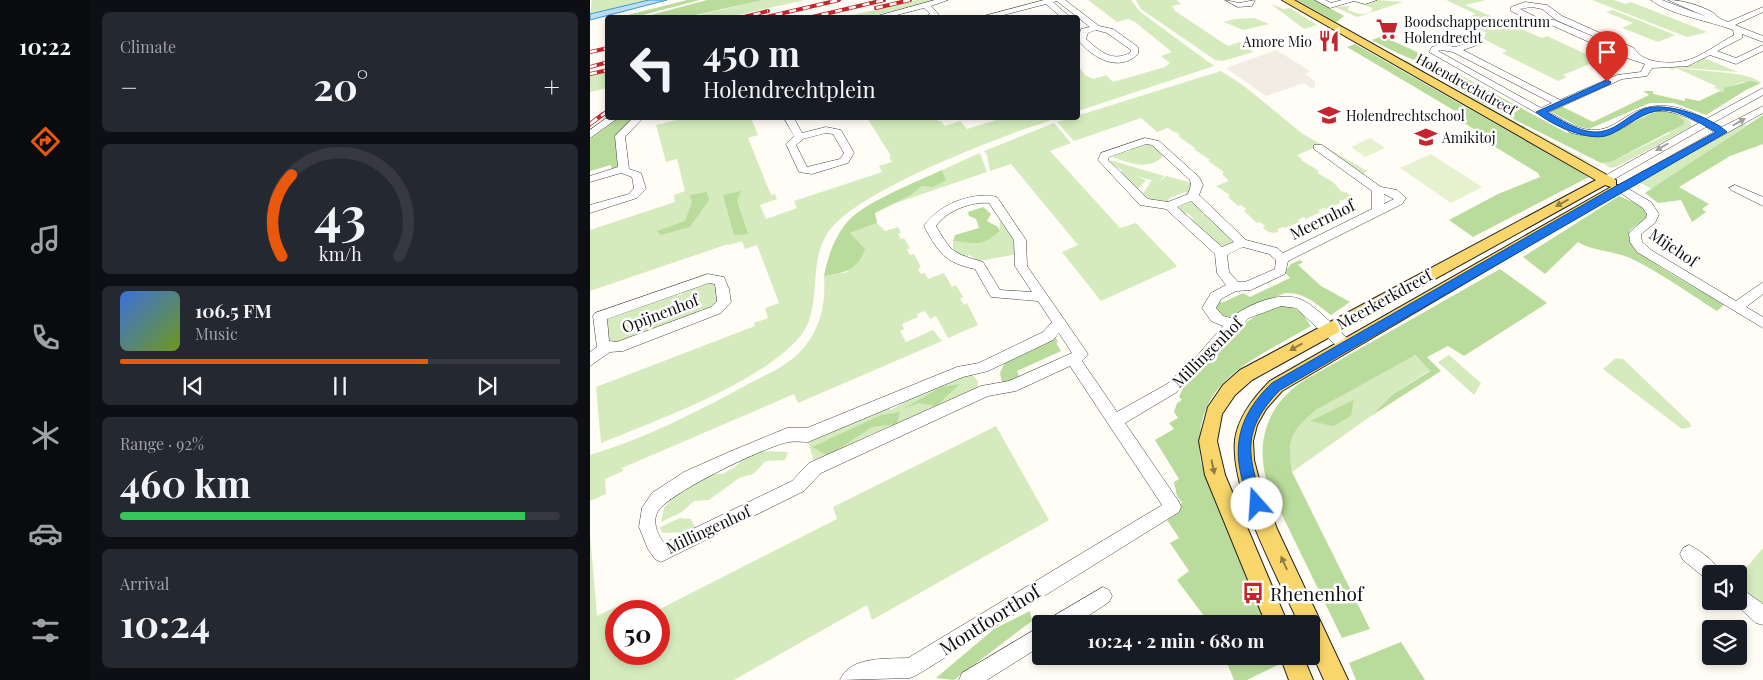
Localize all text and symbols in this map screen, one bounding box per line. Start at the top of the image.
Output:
place label: Boodschappencentrum Holendrecht [1404,12,1551,47]
supermarket icon: Boodschappencentrum Holendrecht [1374,16,1400,42]
restaurant icon: Amore Mio [1316,28,1342,54]
text: 450 m [703,29,800,76]
text: 10:22 [19,31,71,61]
pin [1586,31,1628,82]
place label: Amore Mio [1242,32,1312,51]
icon: left [620,35,685,100]
text: Climate [120,36,176,57]
icon: arrive [1593,38,1621,66]
street label: Holendrechtdreef [1413,49,1520,120]
text: 20° [313,60,368,111]
text: − [120,68,138,105]
text: + [544,68,560,105]
text: Holendrechtplein [703,74,876,104]
school or university icon: Holendrechtschool [1316,102,1342,128]
place label: Holendrechtschool [1346,106,1465,125]
one-way arrow [1732,118,1745,127]
icon: directions [28,124,63,159]
school or university icon: Amikitoj [1413,124,1439,150]
place label: Amikitoj [1441,128,1496,147]
one-way arrow [1655,143,1669,151]
text: 43 [314,179,366,248]
street label: Meernhof [1286,193,1360,244]
one-way arrow [1555,199,1569,207]
icon: music [28,222,63,257]
street label: Mijehof [1646,223,1704,272]
text: km/h [319,242,362,265]
street label: Meerkerkdreef [1333,263,1437,334]
street label: Opijnenhof [619,288,703,337]
text: 106.5 FM [195,297,272,323]
street label: Millingenhof [1167,311,1248,392]
icon: phone [28,320,63,355]
text: Music [195,323,238,344]
one-way arrow [1290,343,1303,352]
icon: previous [179,372,207,400]
icon: pause [326,372,354,400]
icon: next [473,372,501,400]
icon: climate [28,418,63,453]
text: Range · 92% [120,433,204,454]
text: 460 km [120,457,251,508]
one-way arrow [1210,460,1218,476]
position arrow [1230,477,1282,529]
street label: Millingenhof [662,499,755,558]
icon: car [28,516,63,551]
one-way arrow [1279,556,1287,570]
map controls [1702,565,1747,665]
button: sound [1702,565,1747,610]
text: Arrival [120,573,169,594]
street label: Montfoorthof [934,577,1046,660]
bus stop icon: Rhenenhof [1240,580,1266,606]
place label: Rhenenhof [1270,580,1365,606]
text: 10:24 [120,597,210,648]
speed limit sign: 50 [605,600,670,665]
icon: filters [28,613,63,648]
button: layers [1702,620,1747,665]
text: 10:24 · 2 min · 680 m [1087,627,1265,653]

